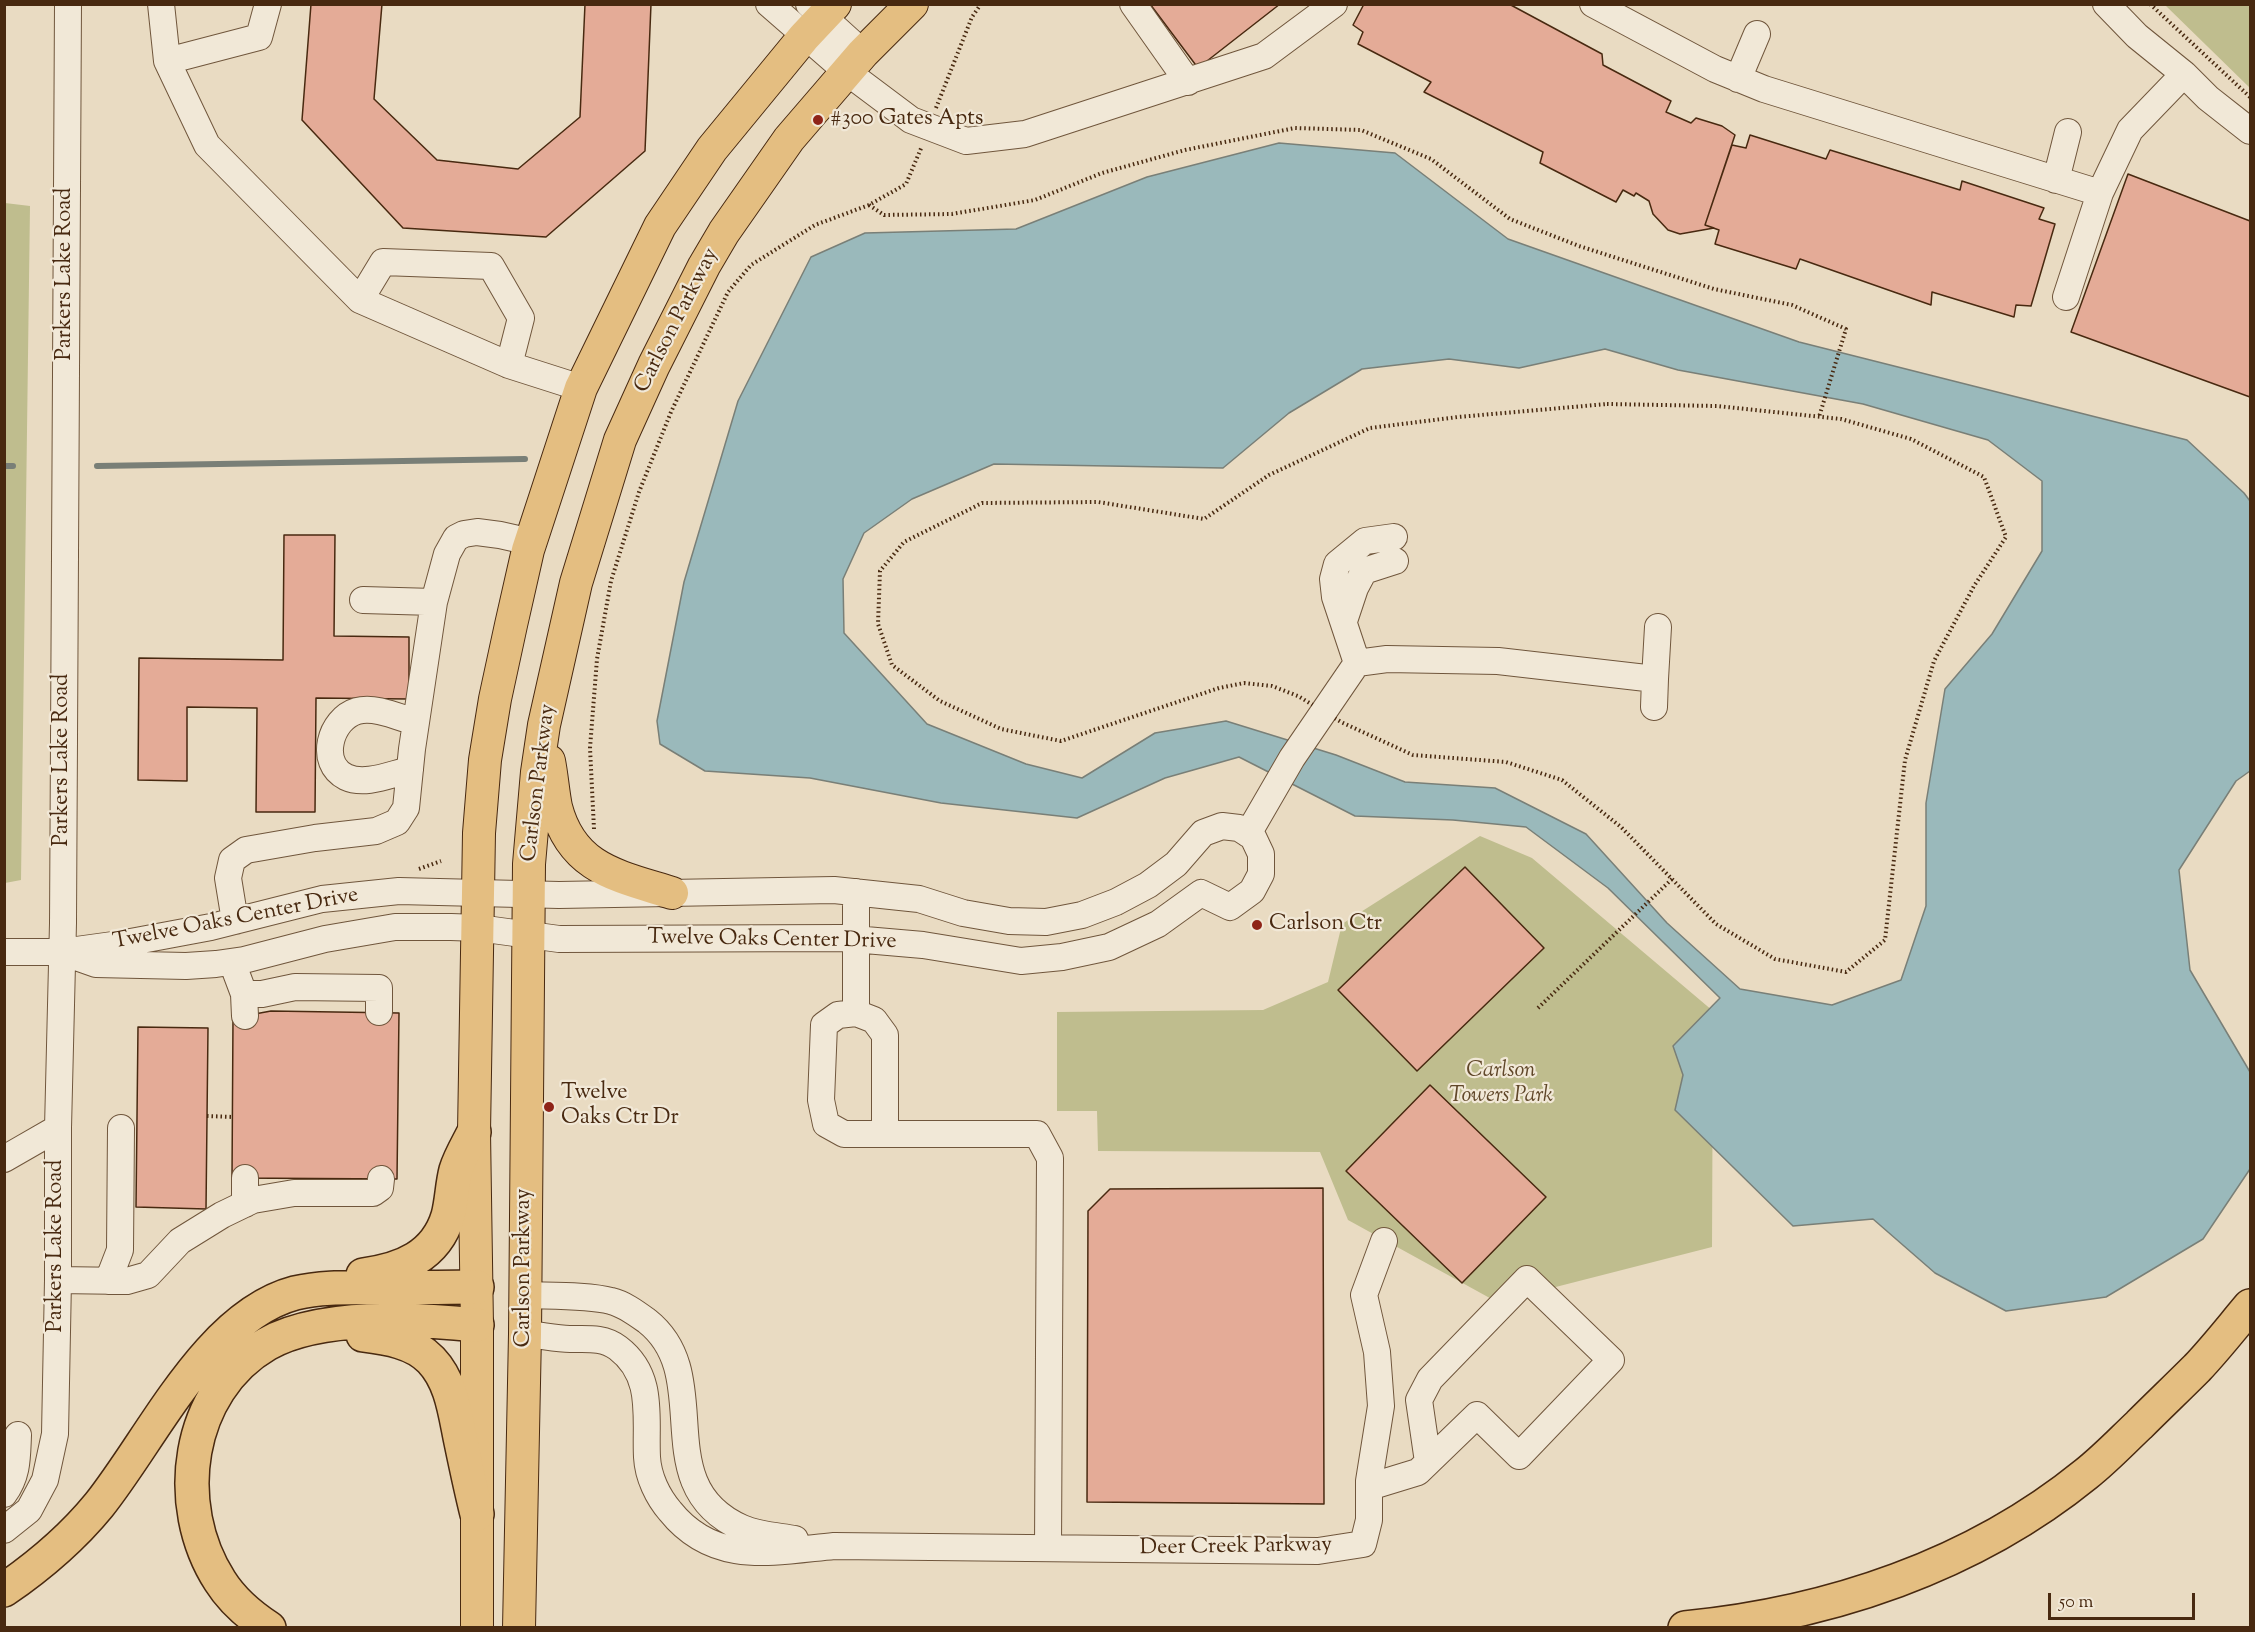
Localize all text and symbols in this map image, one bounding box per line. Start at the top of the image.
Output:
place label: #300 Gates Apts [830,107,983,133]
marker: #300 Gates Apts [811,113,825,127]
street label: Parkers Lake Road [53,188,79,360]
street label: Carlson Parkway [630,244,726,398]
street label: Parkers Lake Road [50,674,76,846]
street label: Carlson Parkway [517,703,563,863]
street label: Twelve Oaks Center Drive [111,883,361,957]
place label: Carlson Ctr [1269,912,1382,938]
marker: Carlson Ctr [1250,918,1264,932]
street label: Twelve Oaks Center Drive [647,926,897,956]
park label: Carlson Towers Park [1449,1059,1553,1110]
place label: Twelve Oaks Ctr Dr [561,1081,679,1132]
marker: Twelve Oaks Ctr Dr [542,1100,556,1114]
street label: Parkers Lake Road [44,1160,70,1332]
street label: Carlson Parkway [512,1189,538,1347]
street label: Deer Creek Parkway [1140,1533,1332,1563]
scale bar [2051,1581,2198,1619]
text: 50 m [2059,1590,2093,1616]

